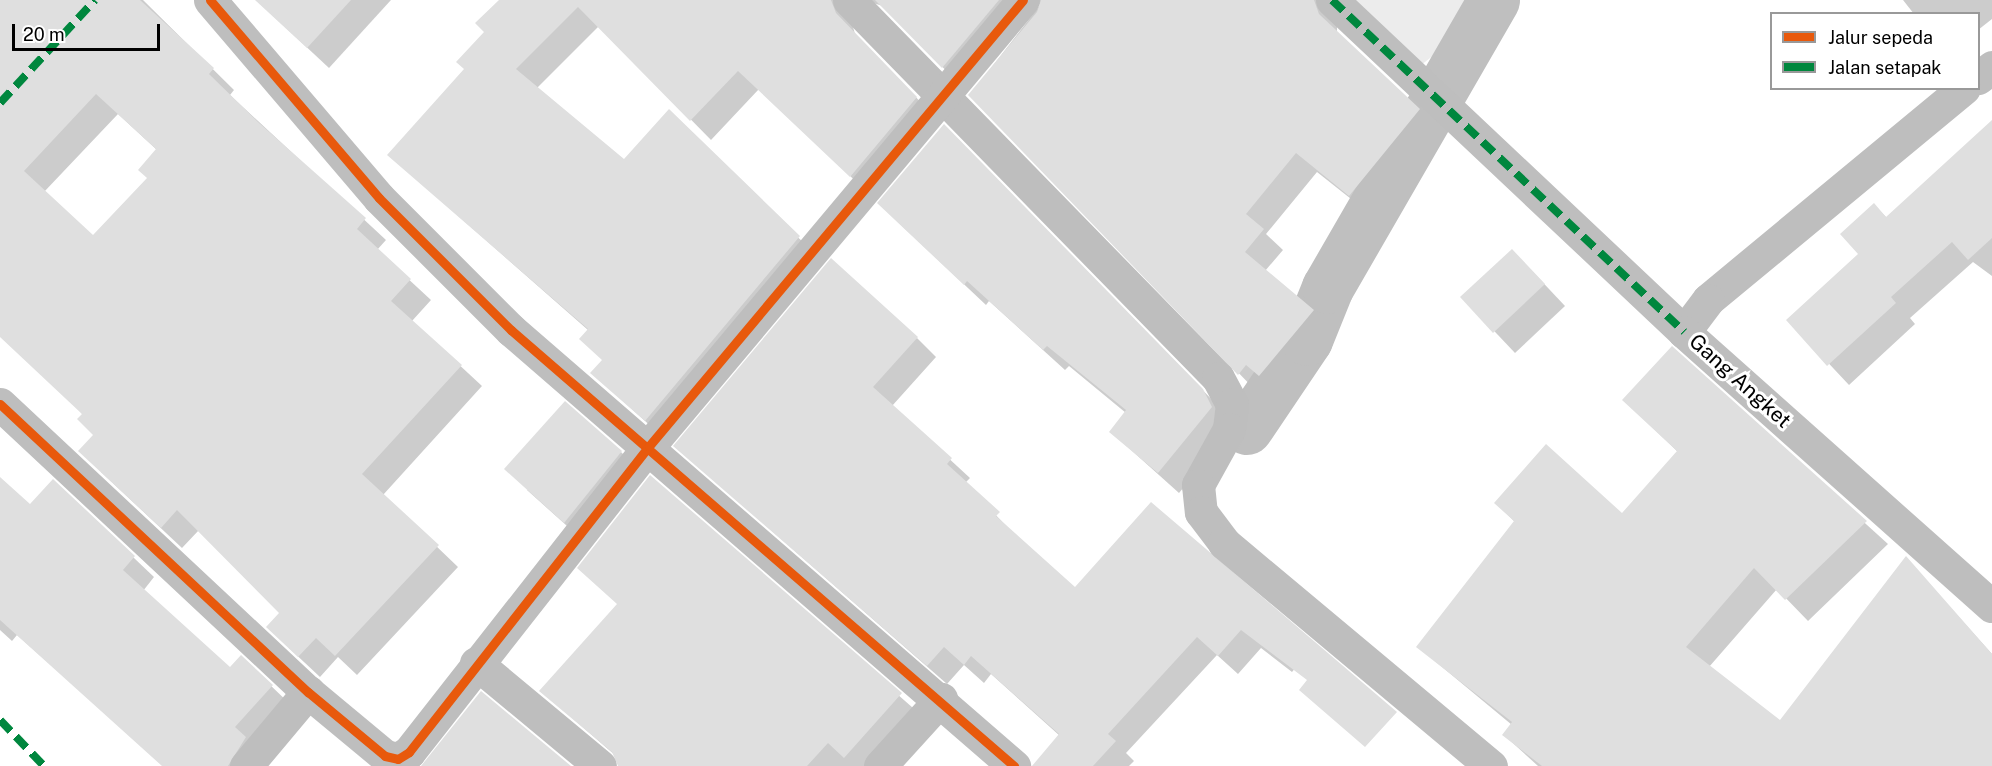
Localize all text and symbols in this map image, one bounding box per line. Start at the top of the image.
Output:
scale bar [15,12,164,50]
legend [1770,12,1980,90]
text: 20 m [23,24,65,45]
text: Jalur sepeda [1828,27,1933,48]
text: Jalan setapak [1828,57,1941,78]
street label: Gang Angket [1684,329,1796,433]

